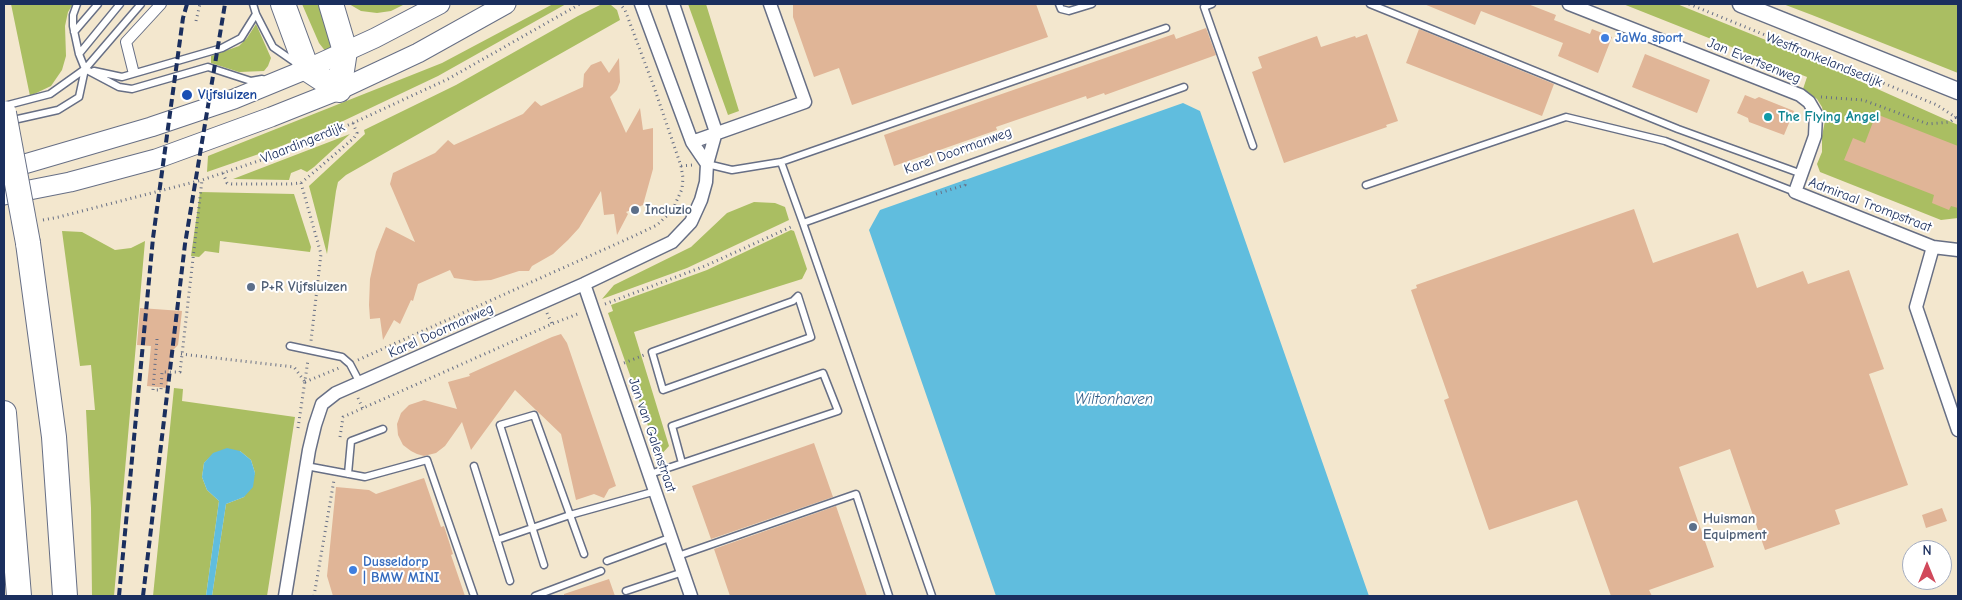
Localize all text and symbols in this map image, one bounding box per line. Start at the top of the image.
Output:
street label: Westfrankelandsedijk [1763,29,1885,91]
place label: JaWa sport [1615,30,1683,46]
marker: JaWa sport [1599,32,1611,44]
street label: Jan Evertsenweg [1705,35,1803,87]
place label: Vijfsluizen [198,87,257,103]
marker: Vijfsluizen [180,88,194,102]
place label: The Flying Angel [1778,109,1879,125]
marker: The Flying Angel [1762,111,1774,123]
street label: Vlaardingerdijk [259,119,347,167]
street label: Karel Doormanweg [902,124,1014,178]
street label: Admiraal Trompstraat [1806,174,1934,236]
place label: Incluzio [645,202,692,218]
marker: Incluzio [629,204,641,216]
place label: P+R Vijfsluizen [261,279,347,295]
marker: P+R Vijfsluizen [245,281,257,293]
street label: Karel Doormanweg [386,300,496,362]
street label: Jan van Galenstraat [625,376,679,494]
water label: Wiltonhaven [1075,391,1153,409]
place label: Huisman Equipment [1703,511,1767,544]
marker: Huisman Equipment [1687,521,1699,533]
north arrow [1902,540,1952,590]
text: N [1922,542,1932,559]
place label: Dusseldorp | BMW MINI [363,554,439,586]
marker: Dusseldorp | BMW MINI [347,564,359,576]

